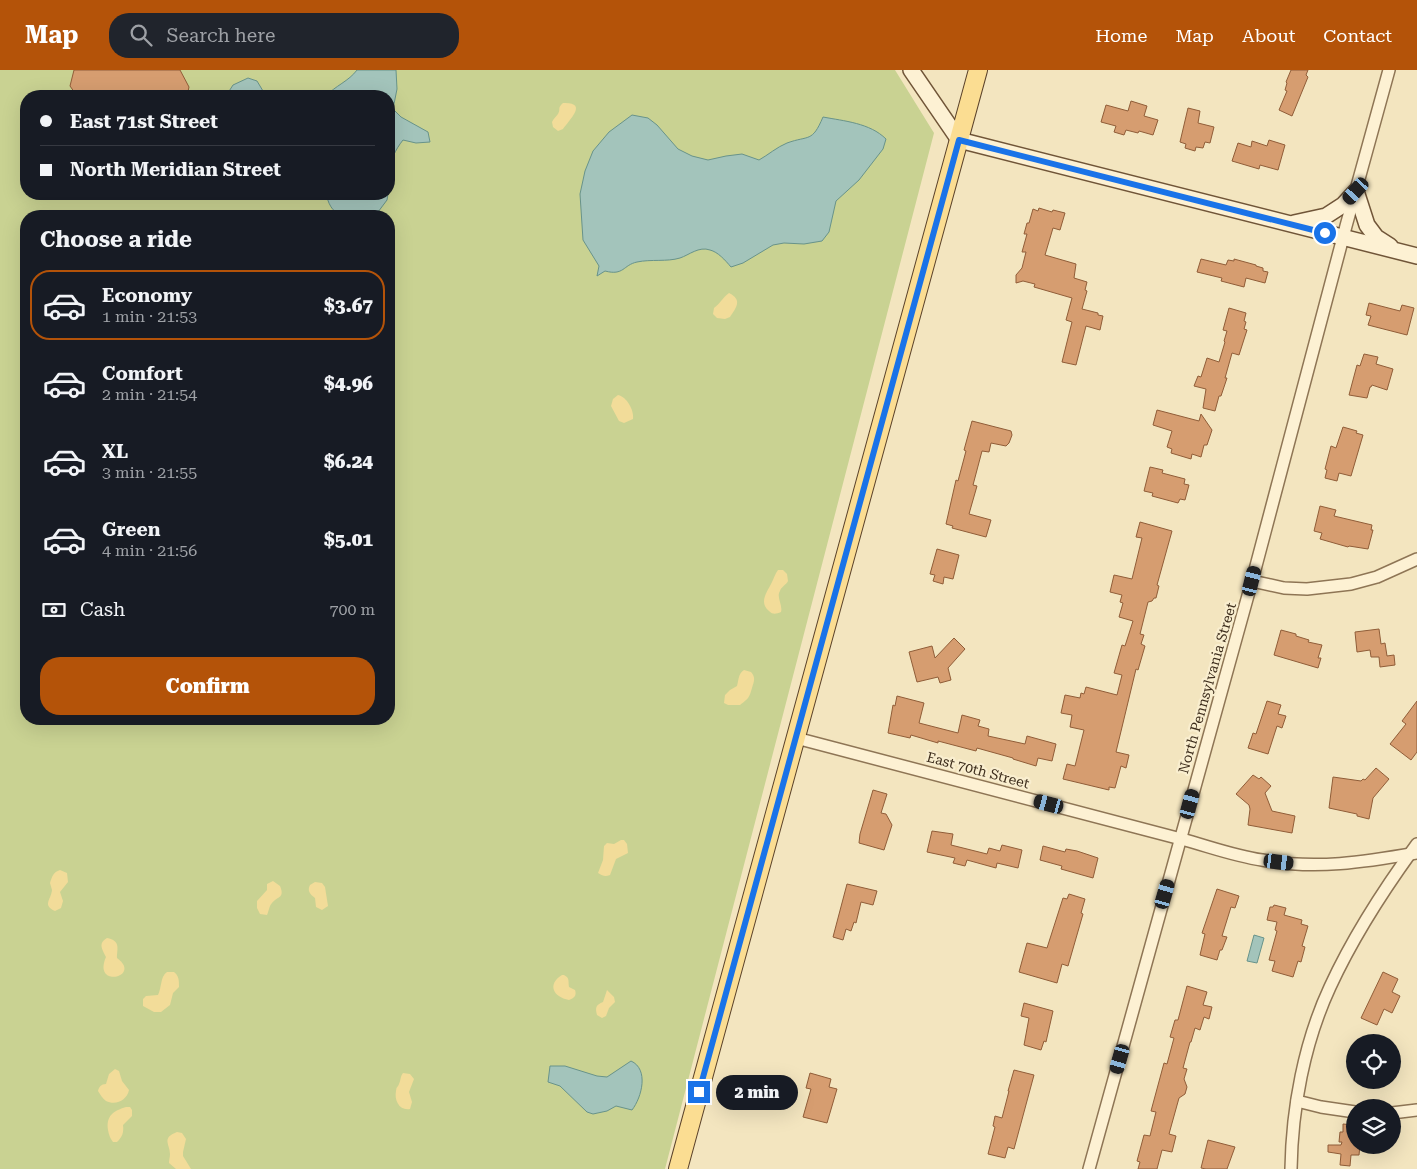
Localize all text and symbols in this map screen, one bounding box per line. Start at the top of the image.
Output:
search box [109,13,459,58]
text: Map [25,21,79,49]
icon: search [127,21,155,49]
text: Search here [167,24,275,47]
text: Home [1095,25,1147,46]
text: Map [1175,25,1214,46]
text: About [1242,25,1295,46]
text: Contact [1323,25,1392,46]
text: East 71st Street [70,110,218,133]
text: North Meridian Street [70,158,281,181]
car [1340,175,1371,207]
route start [1314,222,1336,244]
text: Choose a ride [40,227,192,252]
icon: car [42,283,87,328]
text: Economy [102,284,192,307]
text: $3.67 [324,294,373,317]
text: 1 min · 21:53 [102,307,197,326]
icon: car [42,361,87,406]
text: Comfort [102,362,183,385]
text: $4.96 [324,372,373,395]
text: 2 min · 21:54 [102,385,197,404]
icon: car [42,439,87,484]
text: XL [102,440,128,463]
text: $6.24 [324,450,373,473]
text: 3 min · 21:55 [102,463,197,482]
icon: car [42,517,87,562]
text: Green [102,518,160,541]
text: $5.01 [324,528,373,551]
text: 4 min · 21:56 [102,541,197,560]
car [1241,565,1262,597]
icon: cash [40,596,68,624]
text: Cash [80,598,125,621]
text: 700 m [329,600,375,619]
street label: North Pennsylvania Street [1175,601,1239,775]
button: Confirm [40,657,375,715]
street label: East 70th Street [925,749,1031,791]
car [1178,788,1201,820]
car [1032,793,1065,815]
car [1263,853,1294,871]
car [1153,878,1176,910]
map controls [1346,1034,1401,1154]
button: locate [1346,1034,1401,1089]
car [1108,1043,1131,1075]
callout: 2 min [716,1074,799,1110]
route end [688,1081,710,1103]
text: 2 min [735,1083,779,1102]
button: layers [1346,1099,1401,1154]

